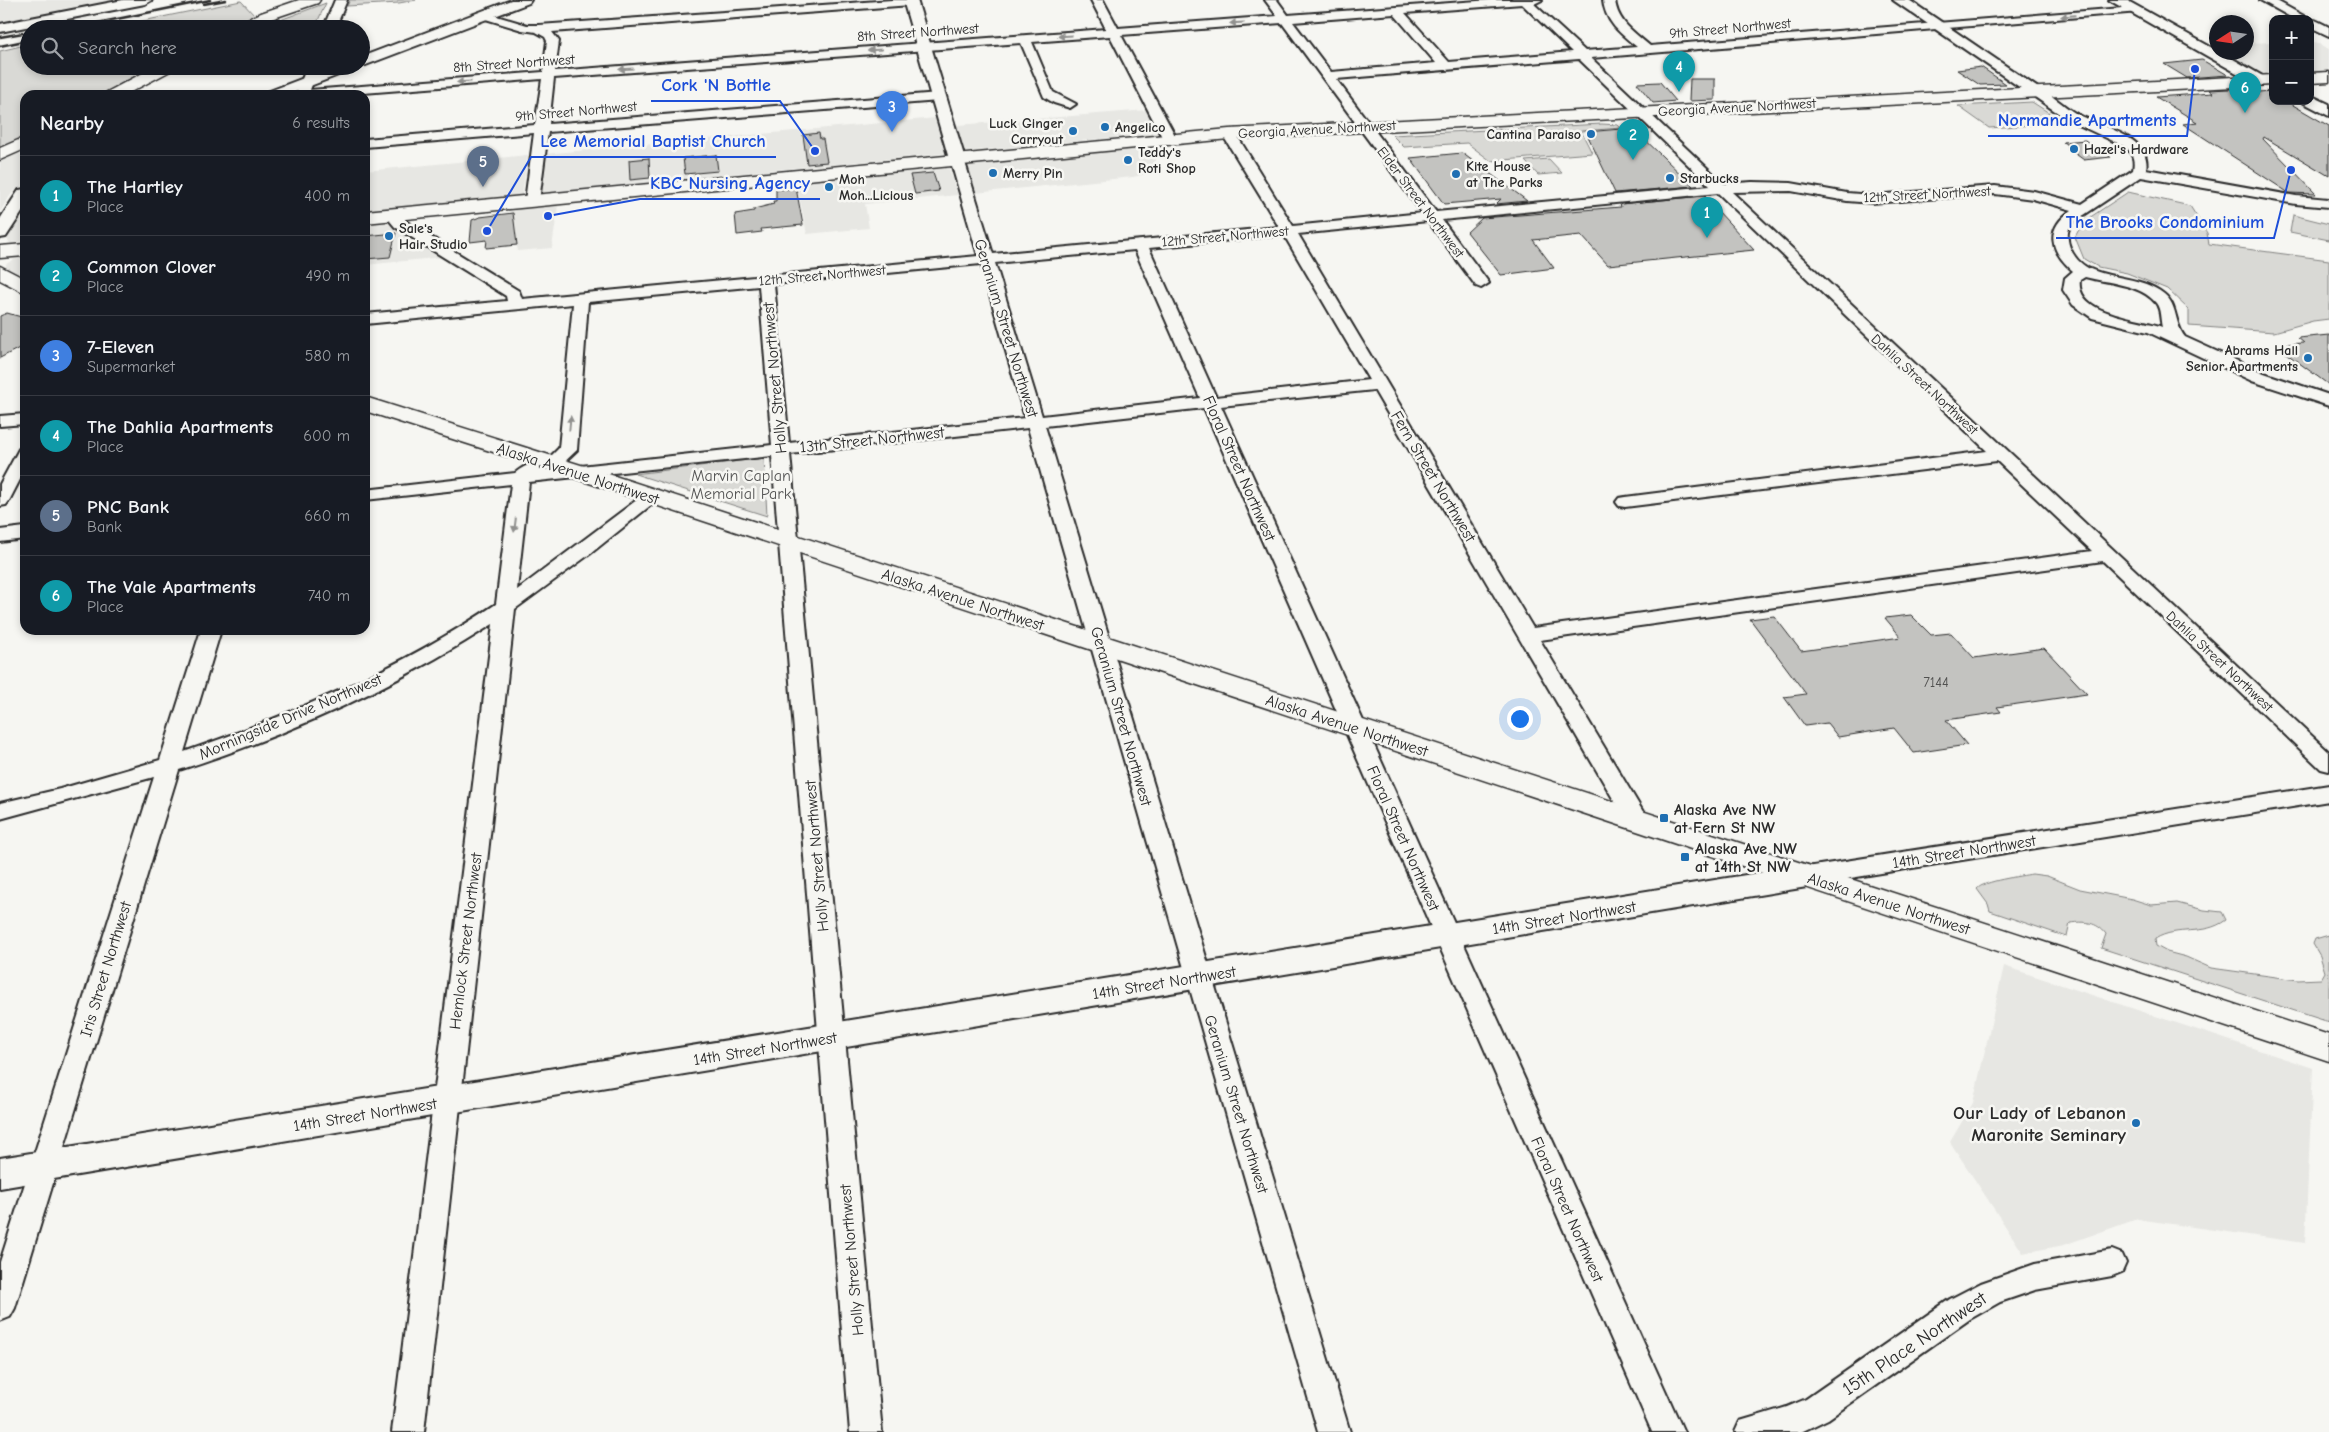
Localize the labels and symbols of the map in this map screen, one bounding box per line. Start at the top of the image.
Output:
one-way arrow [2060,12,2076,20]
street label: 9th Street Northwest [1669,15,1793,42]
north arrow [2209,15,2254,60]
one-way arrow [1228,19,1244,27]
street label: 8th Street Northwest [857,20,980,45]
one-way arrow [1057,32,1073,40]
one-way arrow [867,47,883,55]
street label: 8th Street Northwest [453,51,576,76]
pin: 4 [1663,51,1695,92]
one-way arrow [618,66,634,74]
callout: Cork 'N Bottle [651,68,780,101]
pin: 6 [2229,72,2261,113]
text: Cork 'N Bottle [661,75,771,96]
one-way arrow [456,78,472,86]
pin: 3 [876,91,908,132]
street label: Georgia Avenue Northwest [1658,95,1817,120]
street label: 9th Street Northwest [515,98,639,125]
callout: Normandie Apartments [1988,103,2187,136]
text: Normandie Apartments [1998,110,2177,131]
place label: Luck Ginger Carryout [989,115,1063,148]
street label: Georgia Avenue Northwest [1238,117,1397,142]
place label: Angelico [1115,119,1165,136]
pin: 2 [1617,119,1649,160]
marker: Angelico [1099,121,1111,133]
callout: Lee Memorial Baptist Church [531,124,776,157]
marker: Luck Ginger Carryout [1067,125,1079,137]
place label: Cantina Paraiso [1486,126,1581,143]
marker: Cantina Paraiso [1585,128,1597,140]
text: Lee Memorial Baptist Church [540,131,766,152]
place label: Hazel's Hardware [2084,141,2189,158]
street label: Elder Street Northwest [1373,143,1468,262]
marker: Hazel's Hardware [2068,143,2080,155]
place label: Teddy's Roti Shop [1138,144,1196,177]
pin: 5 [467,146,499,187]
marker: Teddy's Roti Shop [1122,154,1134,166]
place label: Kite House at The Parks [1466,158,1543,191]
place label: Merry Pin [1003,165,1063,182]
callout: KBC Nursing Agency [640,166,820,199]
marker: Merry Pin [987,167,999,179]
marker: Kite House at The Parks [1450,168,1462,180]
place label: Starbucks [1680,170,1739,187]
place label: Moh Moh...Licious [839,171,914,204]
marker: Starbucks [1664,172,1676,184]
text: KBC Nursing Agency [650,173,811,194]
marker: Moh Moh...Licious [823,181,835,193]
street label: 12th Street Northwest [1863,183,1992,206]
pin: 1 [1691,197,1723,238]
callout: The Brooks Condominium [2056,205,2274,238]
text: The Brooks Condominium [2066,212,2264,233]
place label: Sale's Hair Studio [399,220,468,253]
street label: 12th Street Northwest [1161,222,1290,251]
marker: Sale's Hair Studio [383,230,395,242]
street label: Geranium Street Northwest [970,237,1042,420]
street label: 12th Street Northwest [758,261,887,290]
street label: Holly Street Northwest [759,301,791,454]
street label: Dahlia Street Northwest [1868,330,1982,439]
place label: Abrams Hall Senior Apartments [2186,342,2298,375]
marker: Abrams Hall Senior Apartments [2302,352,2314,364]
street label: Floral Street Northwest [1199,393,1279,544]
street label: Fern Street Northwest [1387,408,1480,546]
one-way arrow [567,414,575,430]
street label: 13th Street Northwest [799,423,946,457]
street label: Alaska Avenue Northwest [494,439,662,509]
park label: Marvin Caplan Memorial Park [691,467,792,503]
one-way arrow [511,518,519,534]
street label: Alaska Avenue Northwest [879,565,1047,635]
street label: Dahlia Street Northwest [2163,607,2277,716]
street label: Geranium Street Northwest [1087,625,1155,808]
street label: Morningside Drive Northwest [196,670,385,764]
house number: 7144 [1923,674,1949,691]
street label: Alaska Avenue Northwest [1263,691,1431,761]
your location [1507,706,1533,732]
street label: Floral Street Northwest [1363,763,1443,914]
street label: Holly Street Northwest [801,779,833,932]
place label: Alaska Ave NW at Fern St NW [1674,801,1776,837]
marker: Alaska Ave NW at Fern St NW [1658,812,1670,824]
street label: 14th Street Northwest [1891,832,2038,872]
place label: Alaska Ave NW at 14th St NW [1695,840,1797,876]
street label: Hemlock Street Northwest [446,851,486,1031]
marker: Alaska Ave NW at 14th St NW [1679,851,1691,863]
street label: Alaska Avenue Northwest [1805,869,1973,939]
street label: 14th Street Northwest [1491,898,1638,938]
street label: Iris Street Northwest [77,899,135,1039]
street label: 14th Street Northwest [1091,963,1238,1003]
street label: Geranium Street Northwest [1200,1013,1272,1196]
street label: 14th Street Northwest [692,1029,839,1069]
street label: 14th Street Northwest [292,1095,439,1135]
place label: Our Lady of Lebanon Maronite Seminary [1953,1102,2126,1146]
marker: Our Lady of Lebanon Maronite Seminary [2130,1117,2142,1129]
street label: Floral Street Northwest [1527,1134,1607,1285]
street label: Holly Street Northwest [836,1183,868,1336]
street label: 15th Place Northwest [1838,1287,1991,1400]

